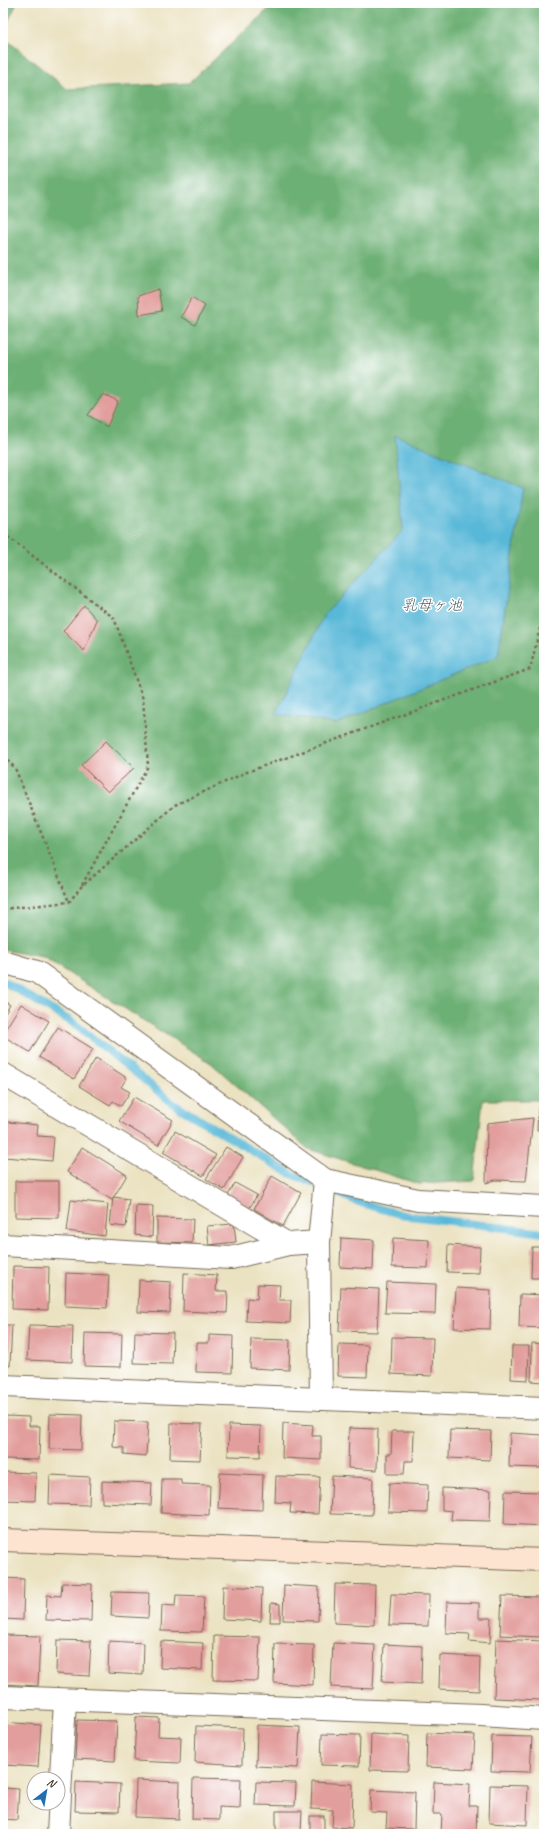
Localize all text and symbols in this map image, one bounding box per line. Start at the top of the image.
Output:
water label: 乳母ヶ池 [402,596,463,615]
north arrow [26,1771,66,1811]
text: N [45,1775,60,1791]

